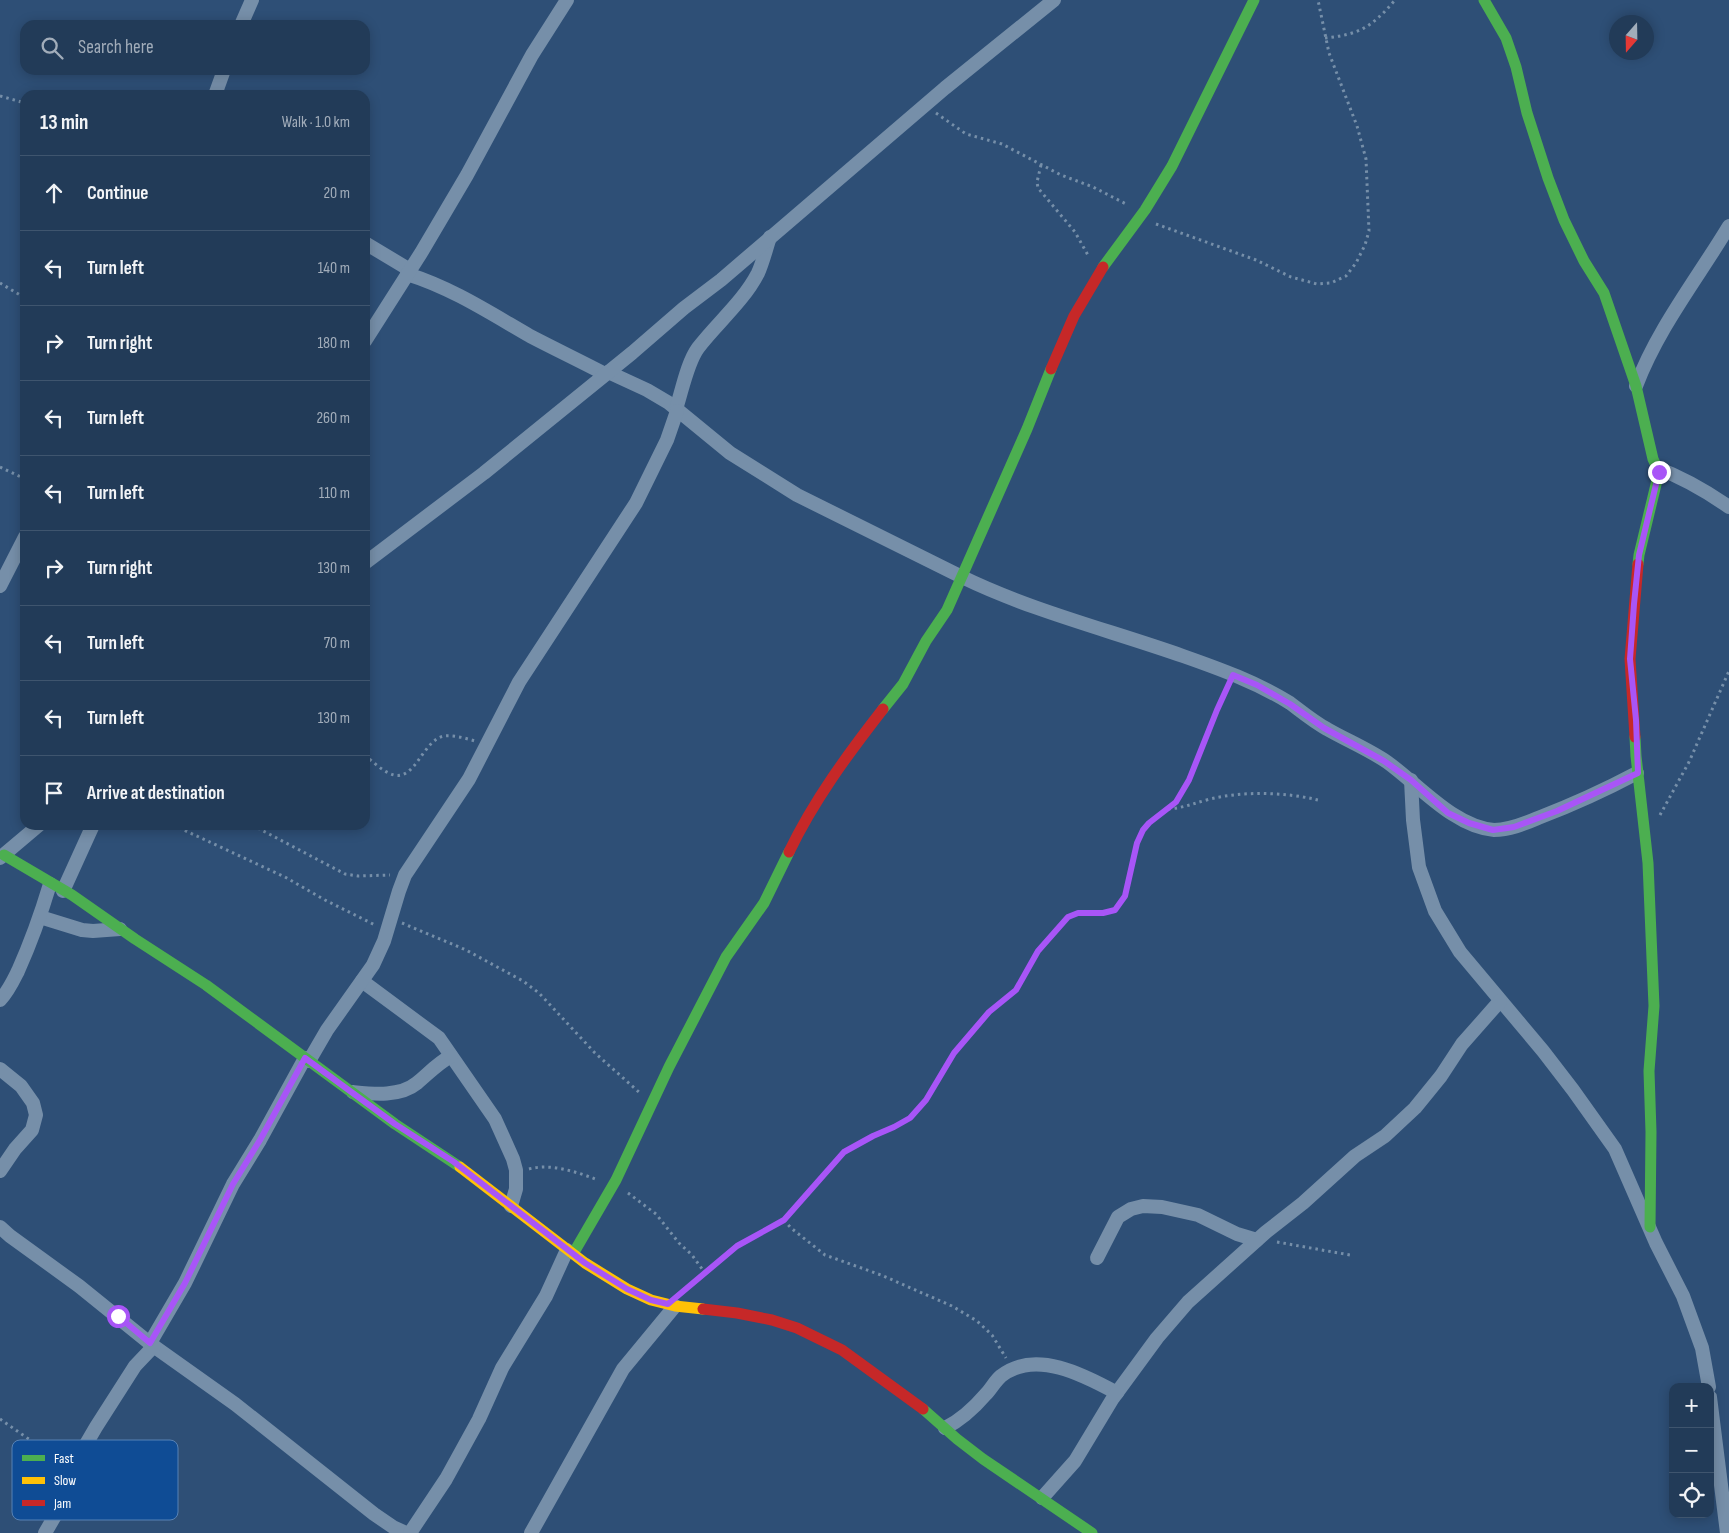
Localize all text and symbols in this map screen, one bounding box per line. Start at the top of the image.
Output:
north arrow [1609,15,1654,60]
search box [20,20,370,75]
icon: search [38,34,66,62]
text: Search here [78,36,154,59]
text: 13 min [40,110,88,135]
text: Walk · 1.0 km [282,113,350,132]
icon: ahead [40,179,68,207]
text: Continue [87,182,148,205]
text: 20 m [323,184,350,203]
icon: left [40,254,68,282]
text: Turn left [87,257,144,280]
text: 140 m [318,259,350,278]
icon: right [40,329,68,357]
text: Turn right [87,332,152,355]
text: 180 m [317,334,350,353]
icon: left [40,404,68,432]
text: Turn left [87,407,144,430]
text: 260 m [316,409,350,428]
route end [1648,461,1671,484]
icon: left [40,479,68,507]
text: Turn left [87,482,144,505]
text: 110 m [319,484,350,503]
icon: right [40,554,68,582]
text: Turn right [87,557,152,580]
text: 130 m [318,559,350,578]
icon: left [40,629,68,657]
text: Turn left [87,632,144,655]
text: 70 m [324,634,350,653]
icon: left [40,704,68,732]
text: Turn left [87,707,144,730]
text: 130 m [318,709,350,728]
icon: arrive [40,779,68,807]
text: Arrive at destination [87,782,225,805]
route start [107,1305,130,1328]
map controls [1669,1383,1714,1518]
button: + [1669,1383,1714,1428]
button: − [1669,1428,1714,1473]
legend [12,1440,178,1520]
text: Fast [54,1450,74,1467]
text: Slow [54,1472,76,1489]
button: locate [1669,1473,1714,1518]
text: Jam [53,1495,71,1512]

